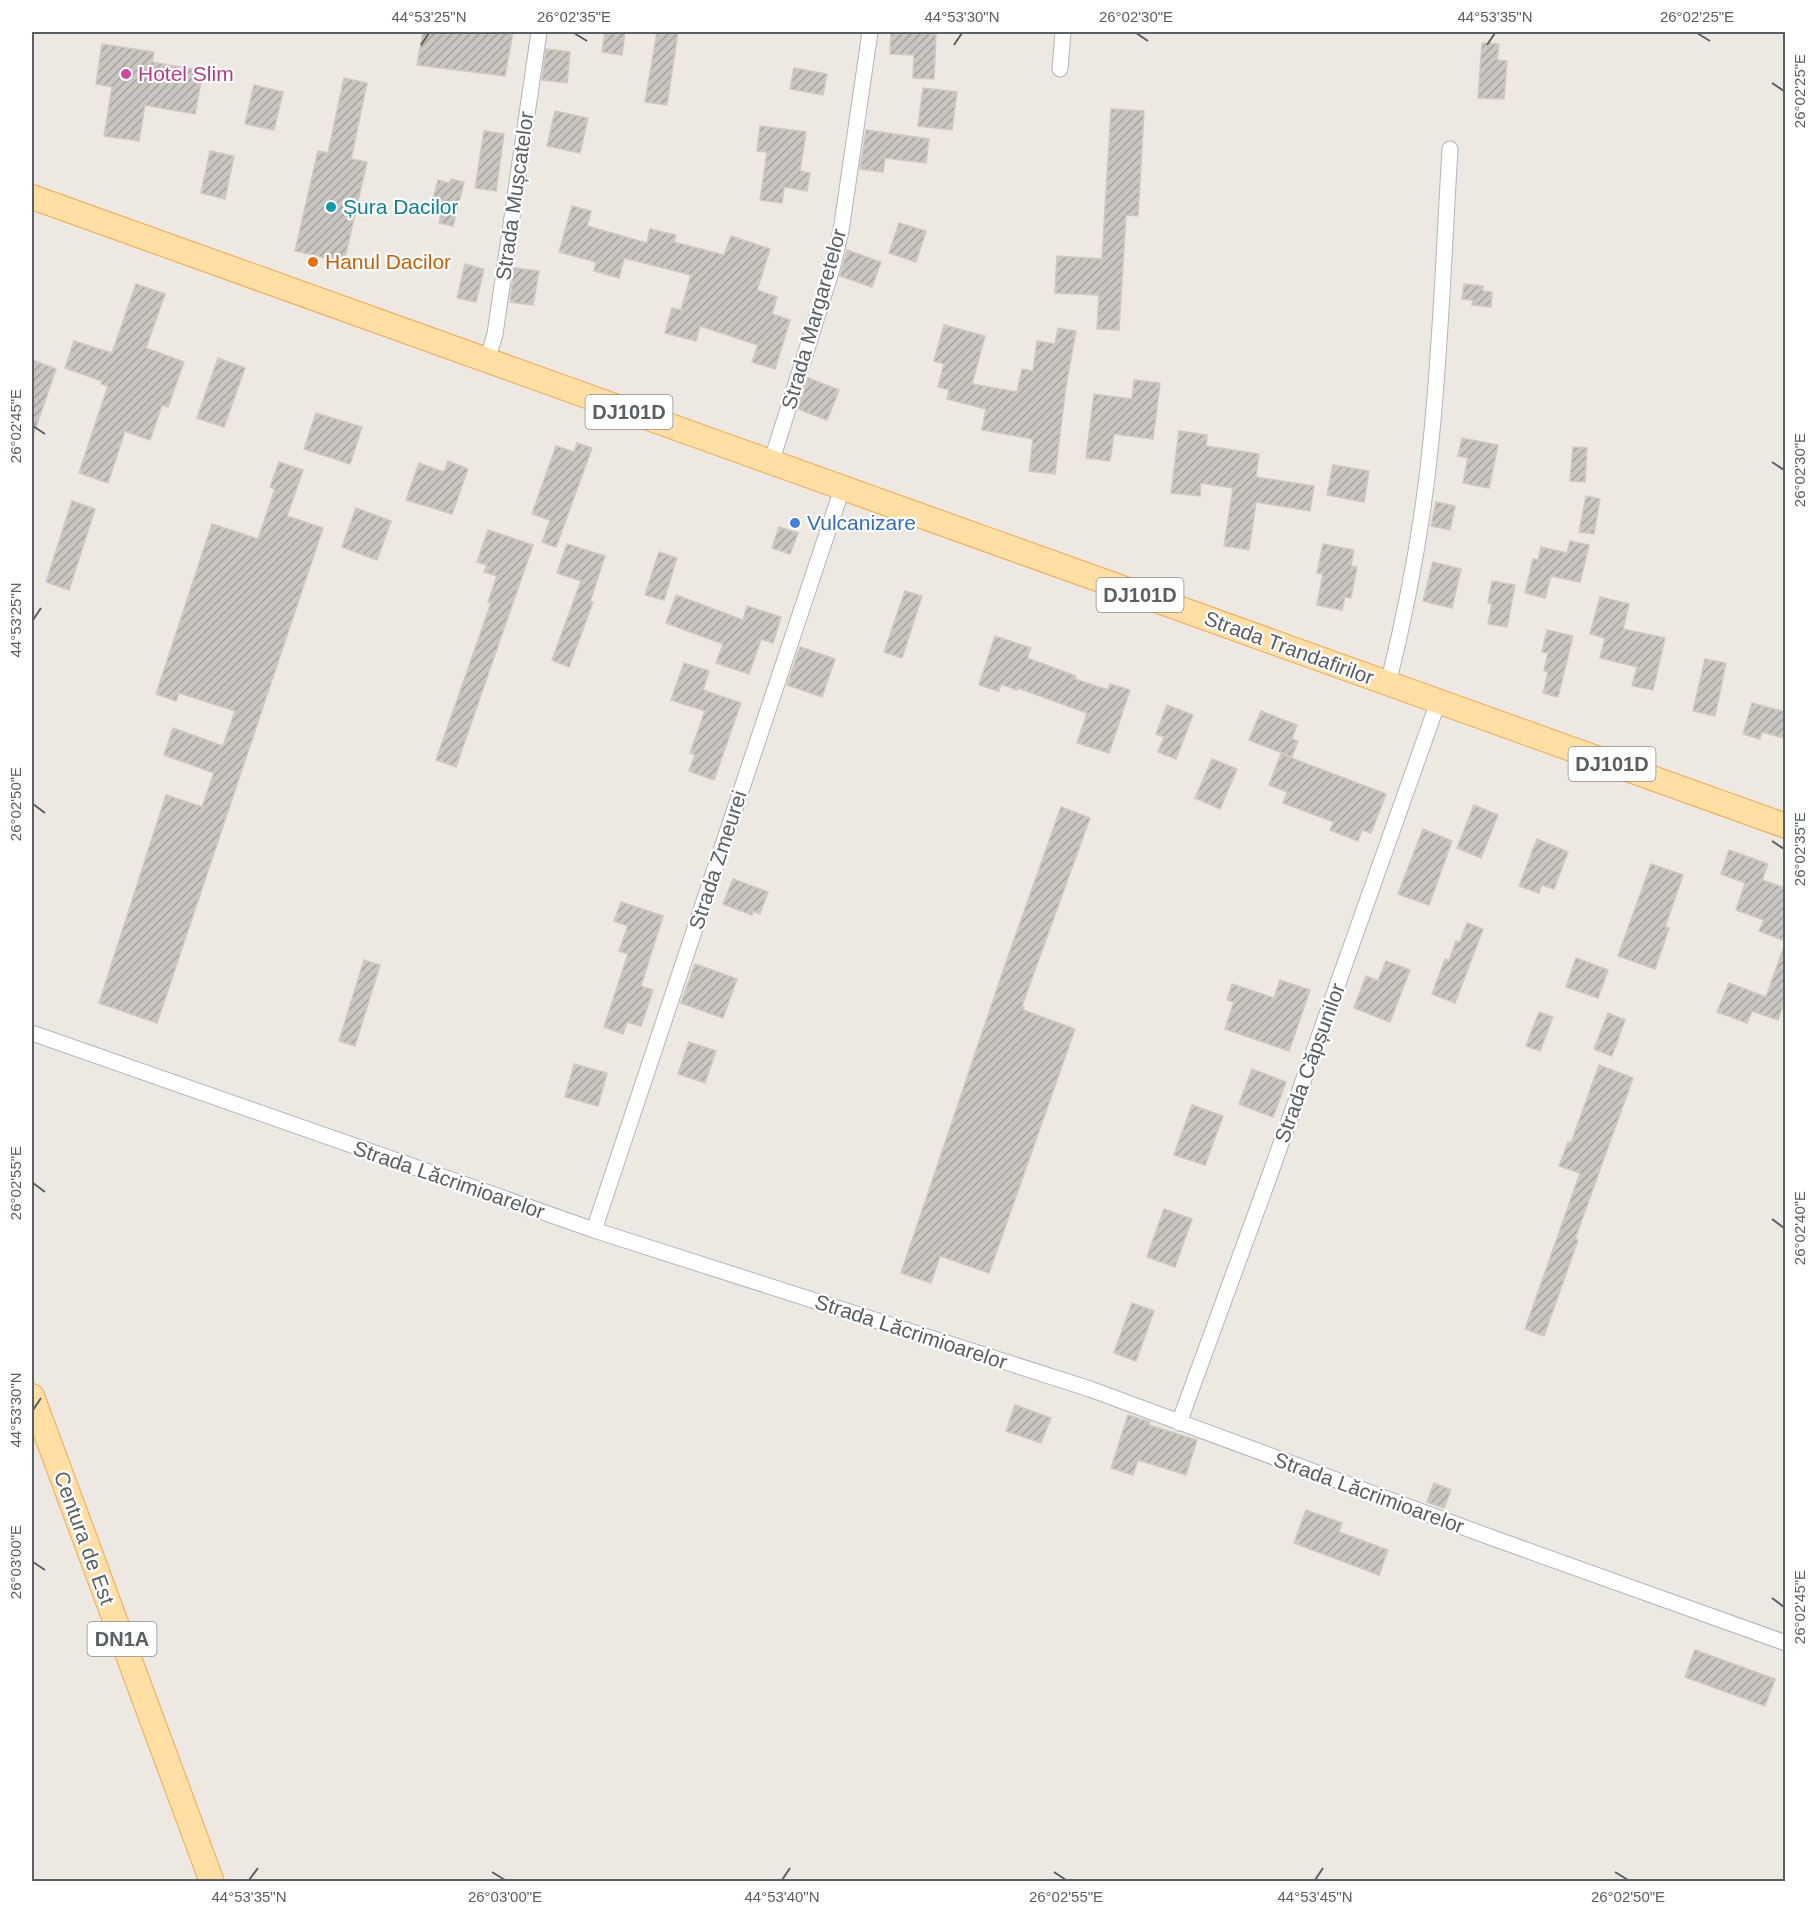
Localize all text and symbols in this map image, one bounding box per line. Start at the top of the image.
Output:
text: 44°53'25"N [391,8,467,25]
text: 26°02'35"E [537,8,611,25]
text: 44°53'30"N [924,8,1000,25]
text: 26°02'30"E [1099,8,1173,25]
text: 44°53'35"N [1457,8,1533,25]
text: 26°02'25"E [1660,8,1734,25]
text: 26°02'25"E [1791,54,1808,128]
place label: Hotel Slim [138,62,234,85]
marker: Hotel Slim [119,67,133,81]
street label: Strada Mușcatelor [491,110,538,282]
place label: Șura Dacilor [343,195,459,218]
marker: Șura Dacilor [324,200,338,214]
street label: Strada Margaretelor [777,226,850,412]
place label: Hanul Dacilor [325,250,451,273]
marker: Hanul Dacilor [306,255,320,269]
text: 26°02'45"E [7,389,24,463]
road number: DJ101D [586,395,672,429]
text: 26°02'30"E [1791,433,1808,507]
place label: Vulcanizare [807,511,916,534]
marker: Vulcanizare [788,516,802,530]
road number: DJ101D [1096,578,1184,612]
text: 44°53'25"N [7,582,24,658]
street label: Strada Trandafirilor [1201,606,1377,689]
road number: DJ101D [1568,747,1656,781]
text: 26°02'50"E [7,767,24,841]
street label: Strada Zmeurei [684,787,751,932]
text: 26°02'35"E [1791,812,1808,886]
street label: Strada Căpșunilor [1270,980,1349,1146]
street label: Strada Lăcrimioarelor [351,1136,548,1223]
text: 26°02'55"E [7,1146,24,1220]
text: 26°02'40"E [1791,1191,1808,1265]
street label: Strada Lăcrimioarelor [812,1290,1010,1373]
text: 44°53'30"N [7,1372,24,1448]
street label: Strada Lăcrimioarelor [1271,1447,1467,1538]
street label: Centura de Est [50,1468,119,1608]
text: 26°03'00"E [7,1525,24,1599]
text: 26°02'45"E [1791,1570,1808,1644]
road number: DN1A [88,1622,156,1656]
text: 44°53'35"N [211,1888,287,1905]
text: 26°03'00"E [468,1888,542,1905]
text: 44°53'40"N [744,1888,820,1905]
text: 26°02'55"E [1029,1888,1103,1905]
text: 44°53'45"N [1277,1888,1353,1905]
text: 26°02'50"E [1591,1888,1665,1905]

